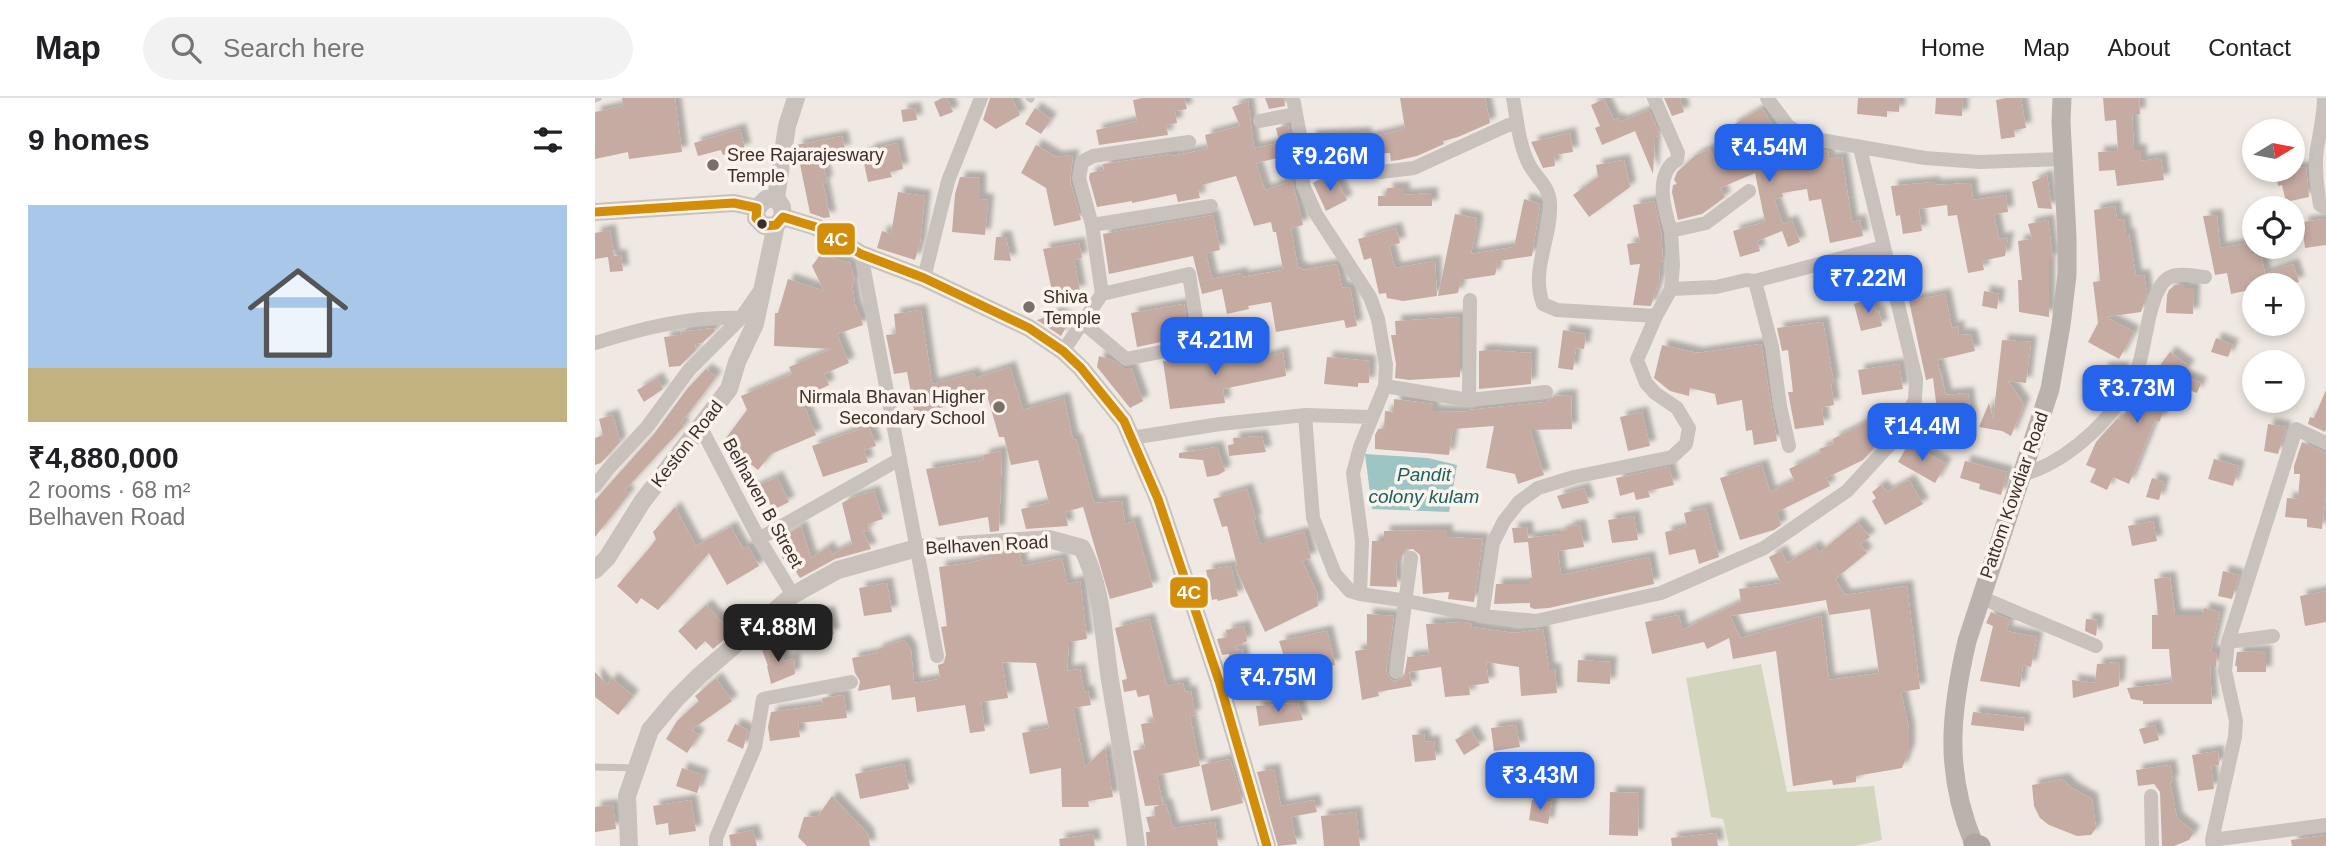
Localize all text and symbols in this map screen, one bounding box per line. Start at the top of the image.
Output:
search box [143,17,633,80]
text: Map [35,29,101,66]
icon: search [167,29,205,67]
text: Search here [223,33,365,63]
text: Home [1921,34,1985,61]
text: Map [2023,34,2070,61]
text: About [2108,34,2170,61]
text: Contact [2208,34,2291,61]
north arrow [2242,119,2305,182]
map controls [2242,119,2305,413]
icon: filters [529,121,567,159]
text: 9 homes [28,123,150,156]
pin: ₹4.54M [1712,125,1826,184]
pin: ₹9.26M [1273,134,1387,193]
text: ₹4.54M [1730,134,1808,160]
text: ₹9.26M [1291,143,1369,169]
place label: Sree Rajarajeswary Temple [727,145,884,186]
marker: Sree Rajarajeswary Temple [705,157,721,173]
button: locate [2242,196,2305,259]
unlabelled marker [755,217,769,231]
line badge: 4C [816,222,856,256]
text: 4C [824,229,848,250]
icon: home [235,250,361,376]
pin: ₹7.22M [1811,256,1925,315]
text: ₹7.22M [1829,265,1907,291]
button: + [2242,273,2305,336]
place label: Shiva Temple [1043,287,1101,328]
marker: Shiva Temple [1021,299,1037,315]
pin: ₹4.21M [1158,317,1272,377]
text: ₹4.21M [1176,327,1254,353]
button: − [2242,350,2305,413]
pin: ₹3.73M [2080,366,2194,425]
text: ₹3.73M [2098,375,2176,401]
place label: Nirmala Bhavan Higher Secondary School [799,387,985,428]
street label: Keston Road [647,397,727,491]
marker: Nirmala Bhavan Higher Secondary School [991,399,1007,415]
pin: ₹14.4M [1865,404,1979,463]
street label: Pattom Kowdiar Road [1976,409,2052,581]
text: ₹14.4M [1883,413,1961,439]
street label: Belhaven B Street [719,435,807,571]
text: ₹4,880,000 [28,441,179,474]
water label: Pandit colony kulam [1369,464,1479,507]
text: 2 rooms · 68 m² [28,477,190,503]
text: Belhaven Road [28,504,185,530]
street label: Belhaven Road [925,532,1049,558]
line badge: 4C [1169,576,1209,609]
text: 4C [1177,582,1201,603]
pin: ₹4.88M [721,604,835,664]
text: ₹4.88M [739,614,817,640]
pin: ₹4.75M [1221,654,1335,714]
text: ₹4.75M [1239,664,1317,690]
pin: ₹3.43M [1483,752,1597,812]
text: ₹3.43M [1501,762,1579,788]

